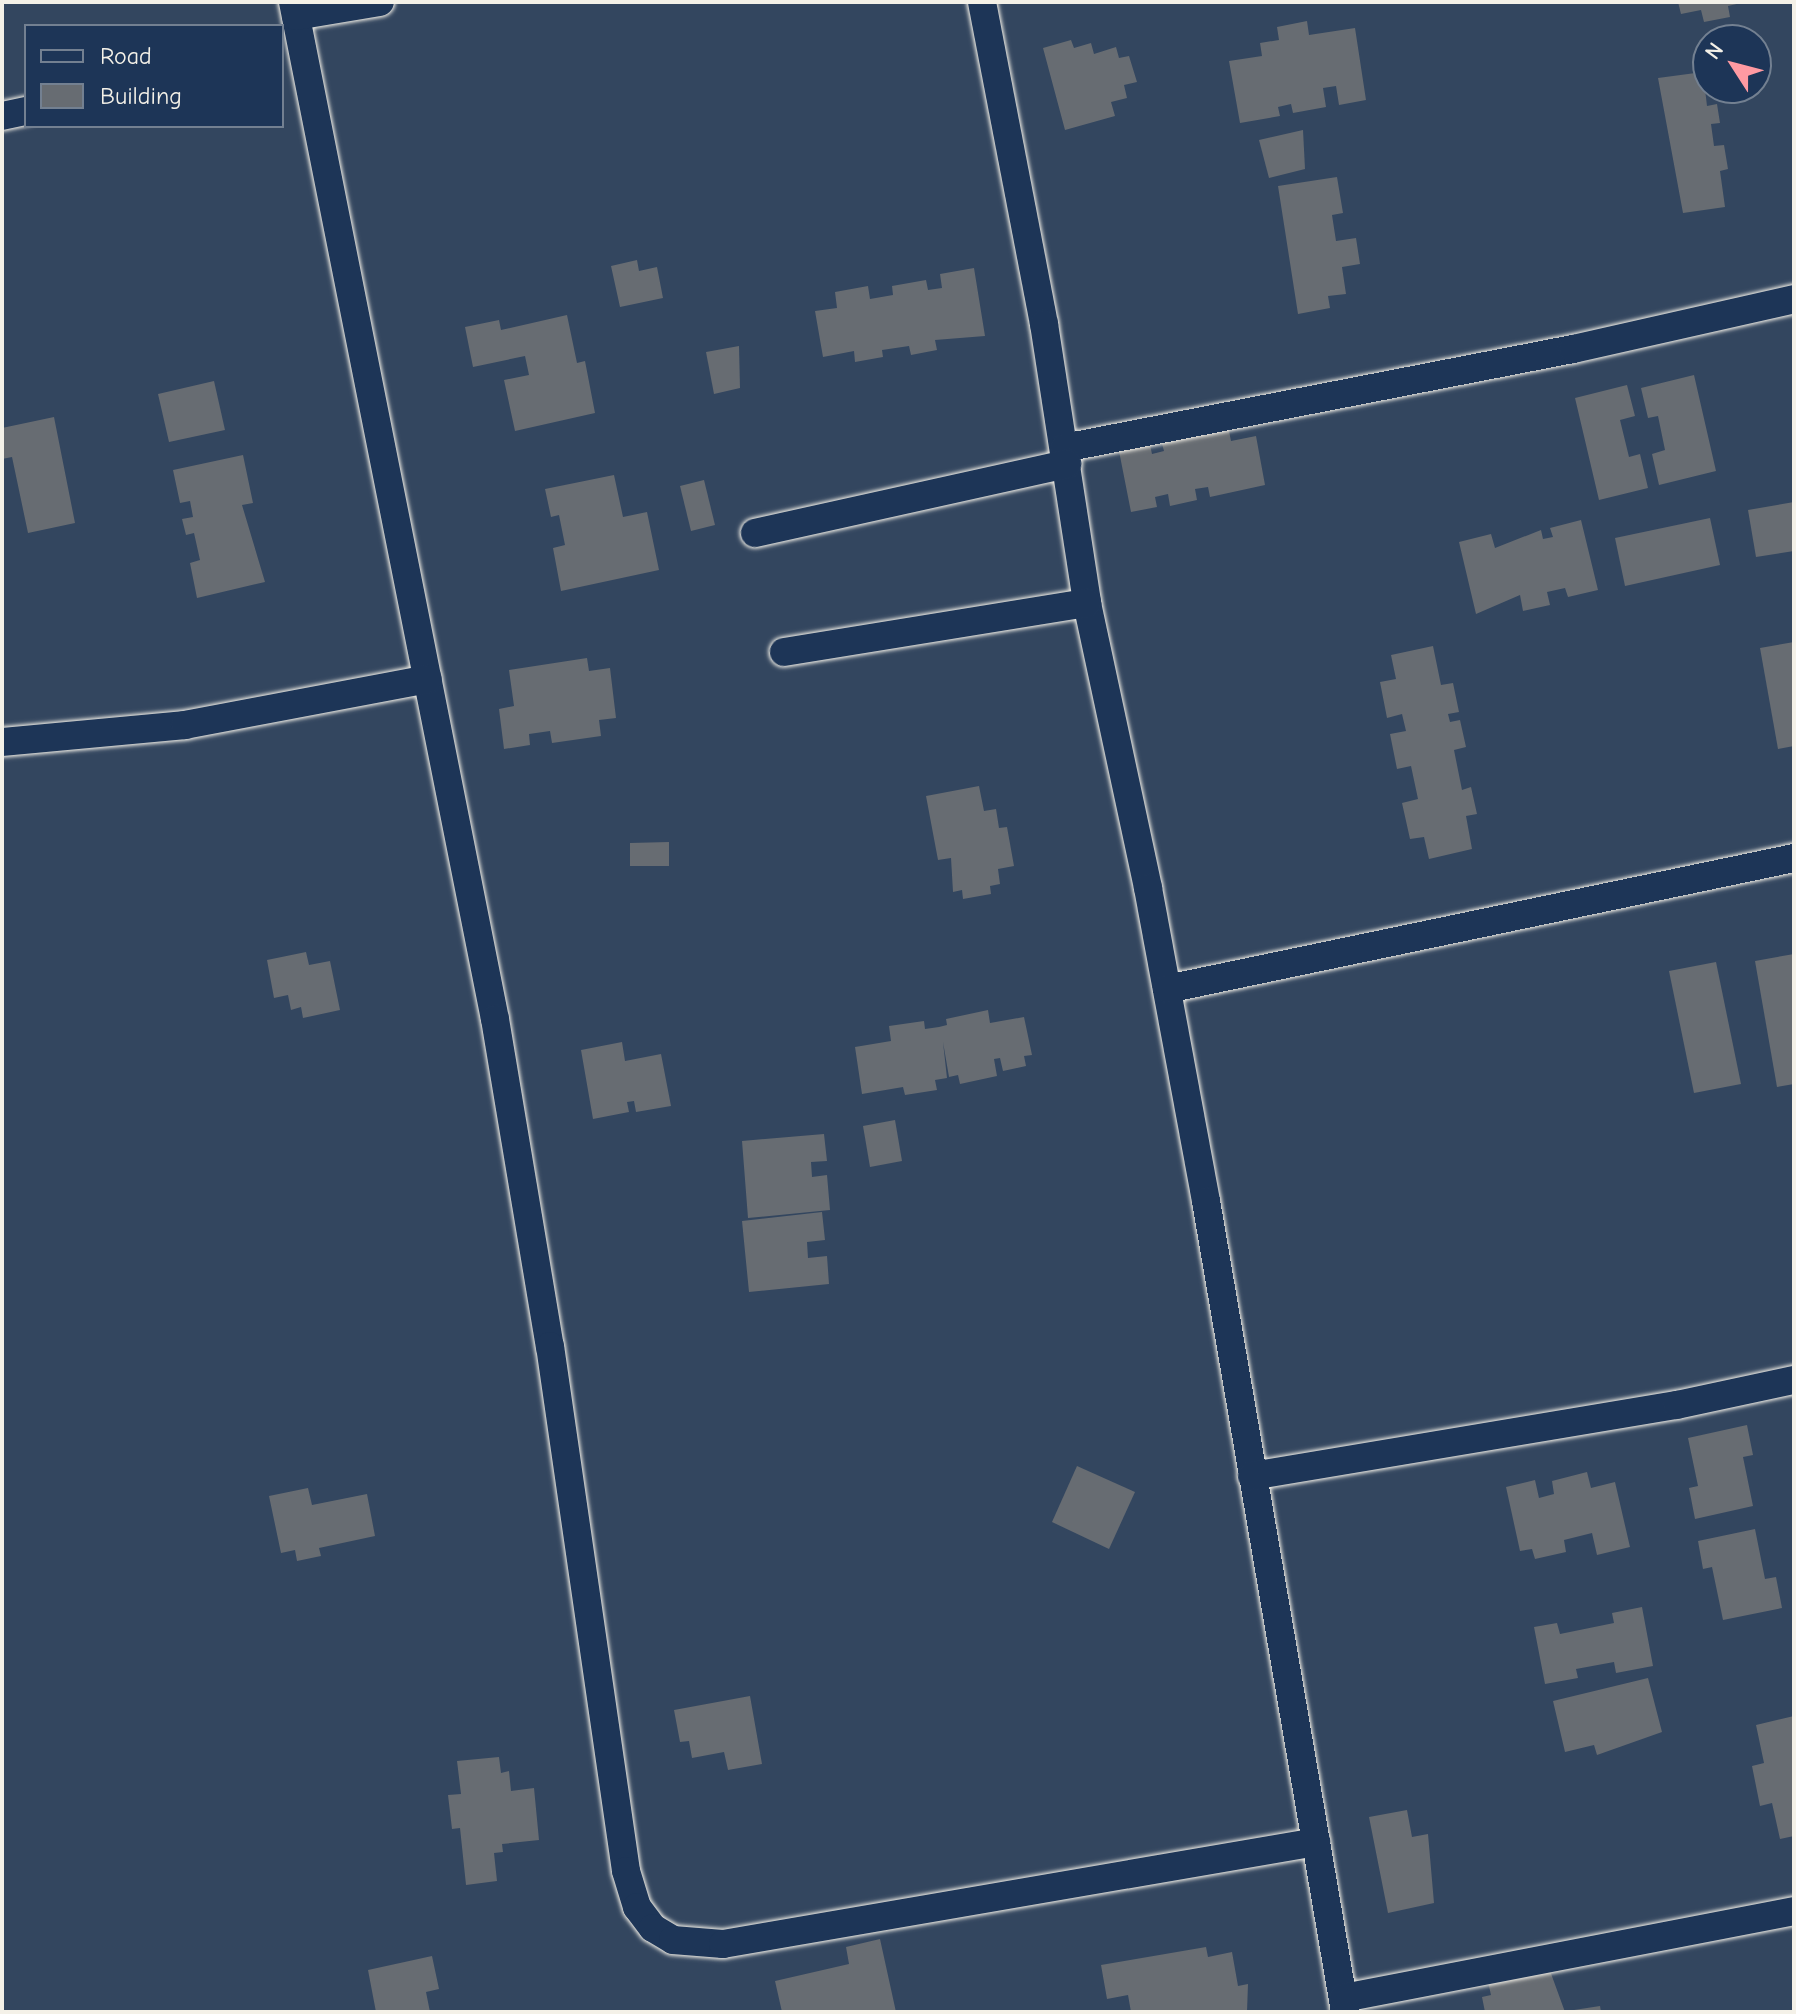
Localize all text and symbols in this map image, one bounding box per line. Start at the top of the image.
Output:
legend [24,24,284,128]
north arrow [1692,24,1772,104]
text: N [1699,38,1729,65]
text: Road [100,42,152,70]
text: Building [100,82,182,110]

